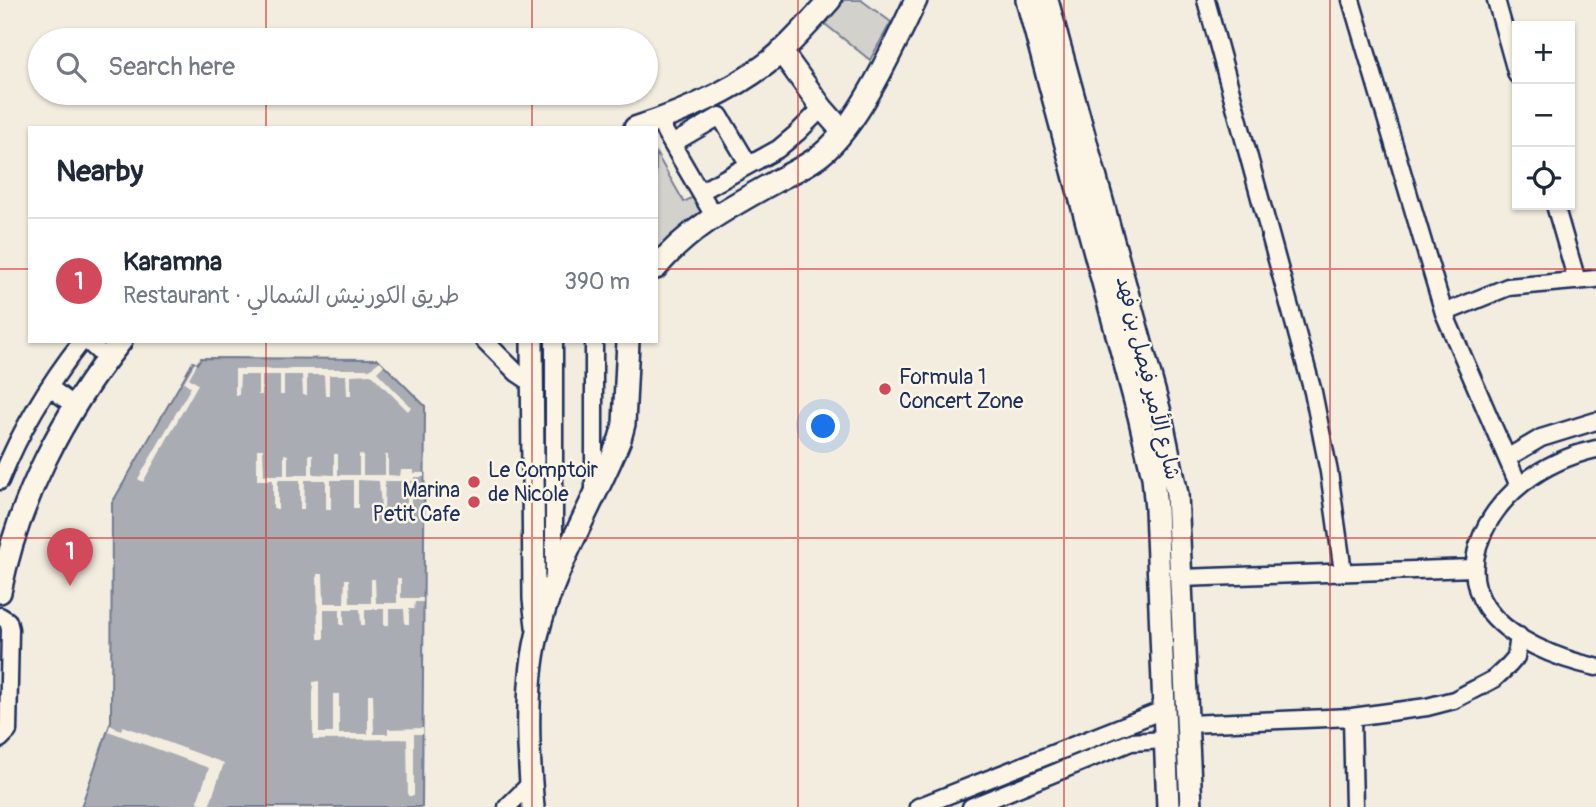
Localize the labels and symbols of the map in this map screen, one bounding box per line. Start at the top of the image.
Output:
street label: شارع الأمير فيصل بن فهد [1109,273,1187,483]
place label: Formula 1 Concert Zone [899,364,1024,415]
marker: Formula 1 Concert Zone [877,381,893,397]
your location [806,409,840,443]
place label: Le Comptoir de Nicole [488,457,598,508]
marker: Le Comptoir de Nicole [466,474,482,490]
place label: Marina Petit Cafe [372,477,461,528]
marker: Marina Petit Cafe [466,494,482,510]
pin: 1 [47,528,93,586]

